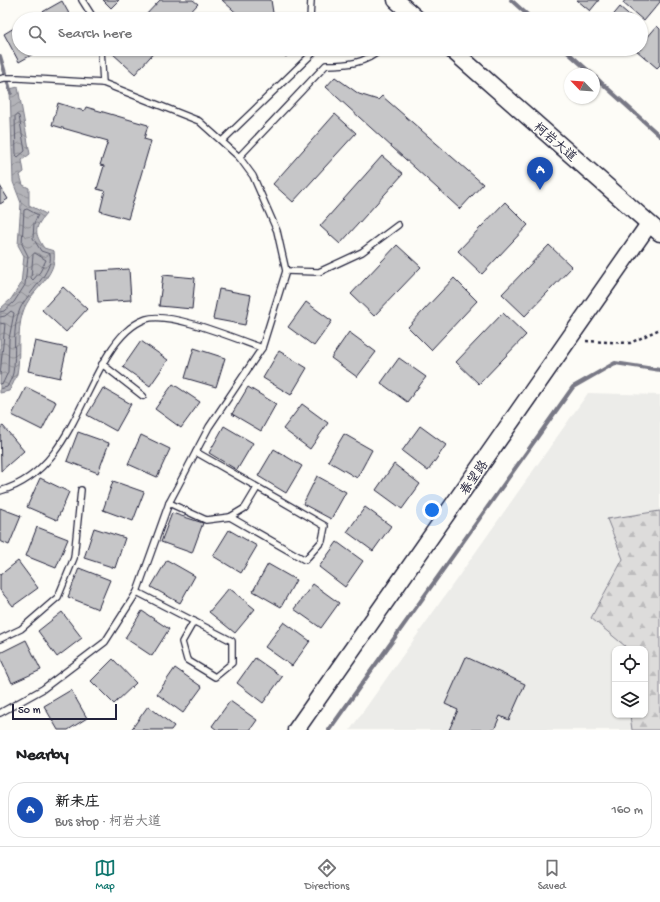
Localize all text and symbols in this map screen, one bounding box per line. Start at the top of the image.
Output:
search box [12,12,648,56]
icon: search [26,23,48,45]
text: Search here [58,25,132,43]
north arrow [564,68,600,104]
street label: 柯岩大道 [530,119,580,166]
pin: A [527,157,553,190]
street label: 春望路 [457,458,492,499]
your location [422,500,442,520]
map controls [612,646,648,718]
button: locate [612,646,648,682]
button: layers [612,682,648,718]
scale bar [12,702,117,721]
text: 50 m [18,705,40,717]
text: Nearby [16,746,69,766]
text: 新未庄 [55,794,100,812]
text: A [26,803,34,818]
text: 160 m [611,803,643,818]
text: Bus stop · 柯岩大道 [55,815,161,830]
tab: Map [94,857,116,893]
tab: Directions [305,857,349,893]
tab: Saved [538,857,566,893]

